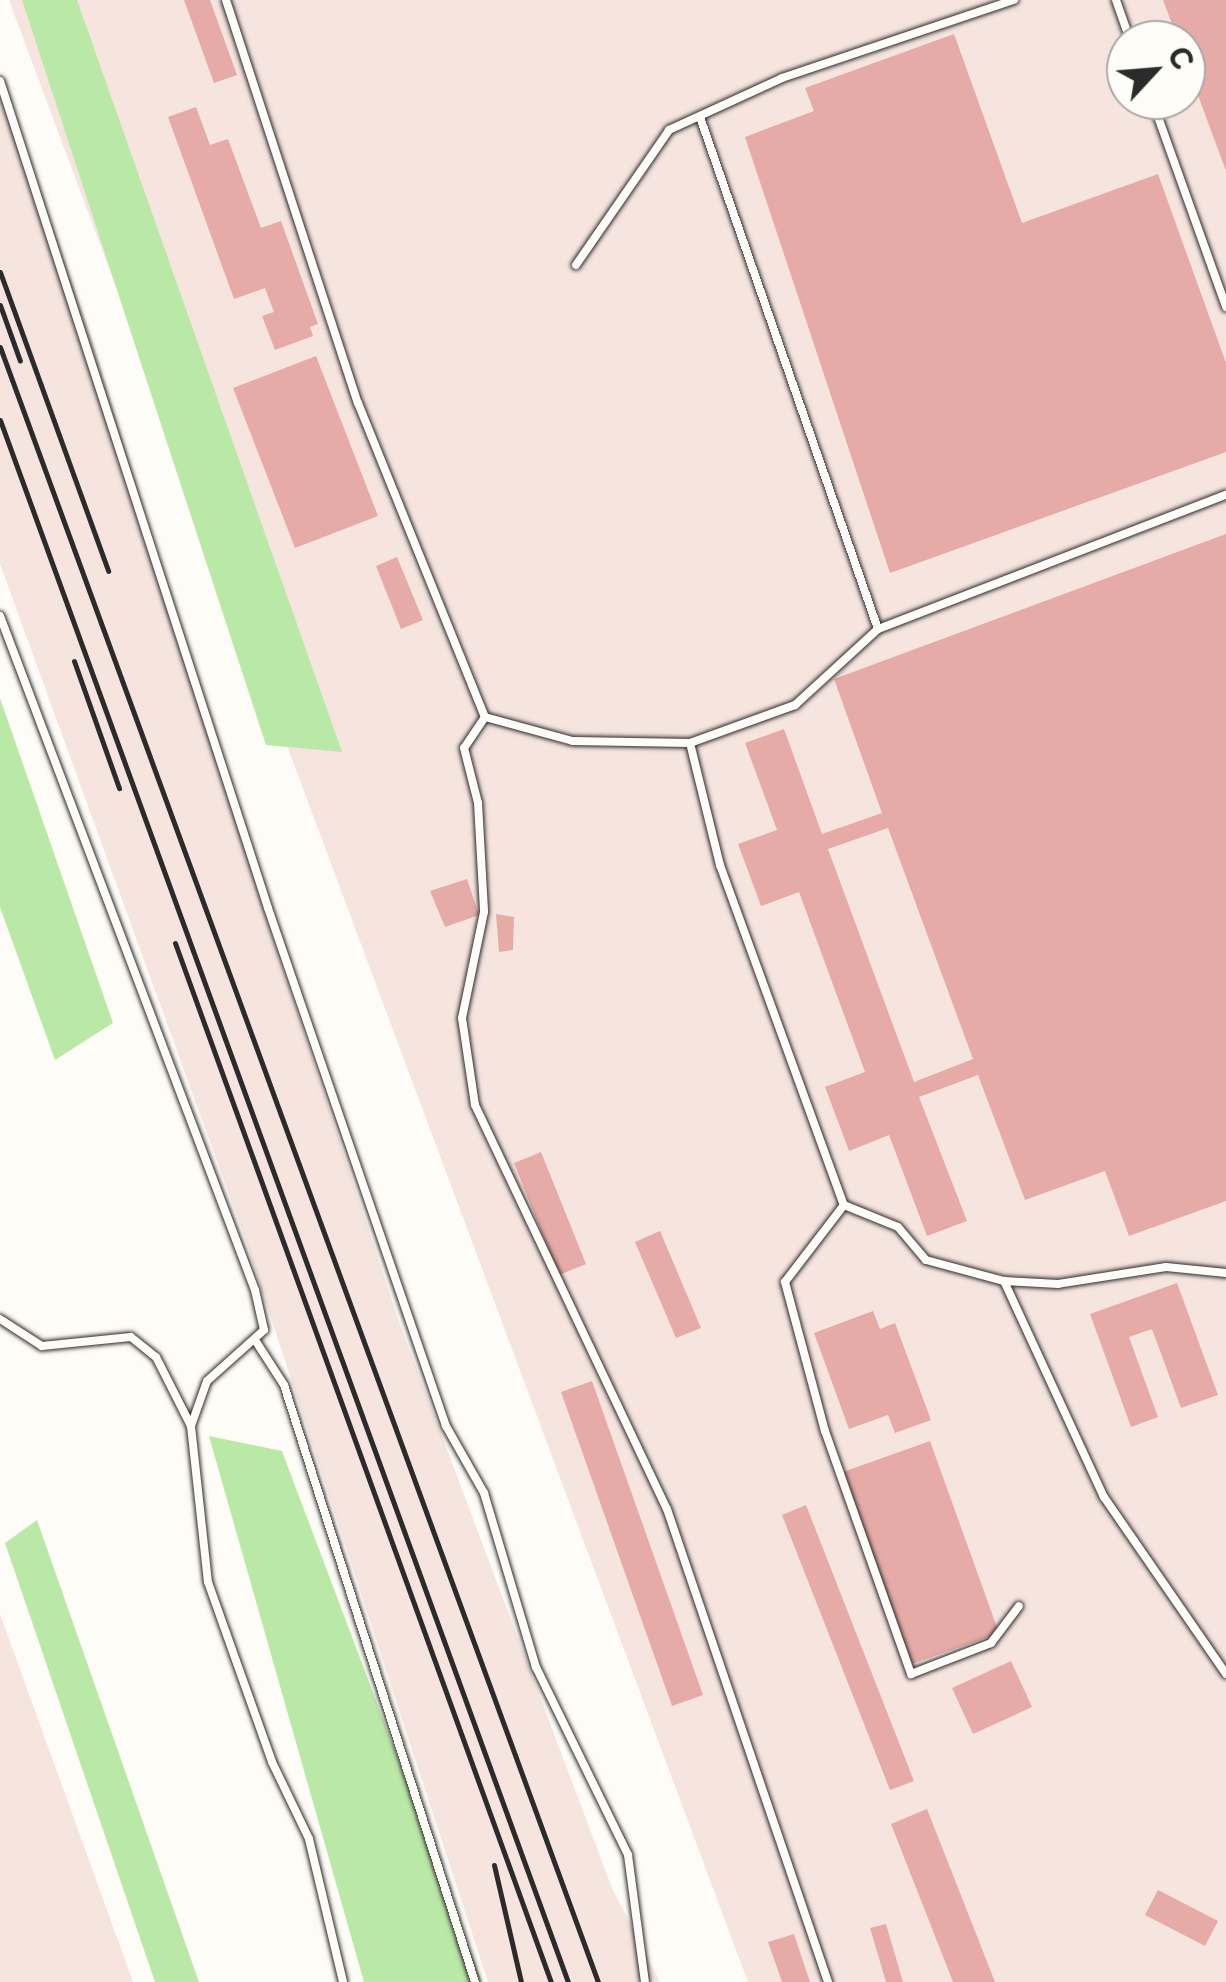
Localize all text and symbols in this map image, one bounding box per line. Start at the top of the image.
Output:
north arrow [1106,20,1206,120]
text: С [1158,39,1206,76]

